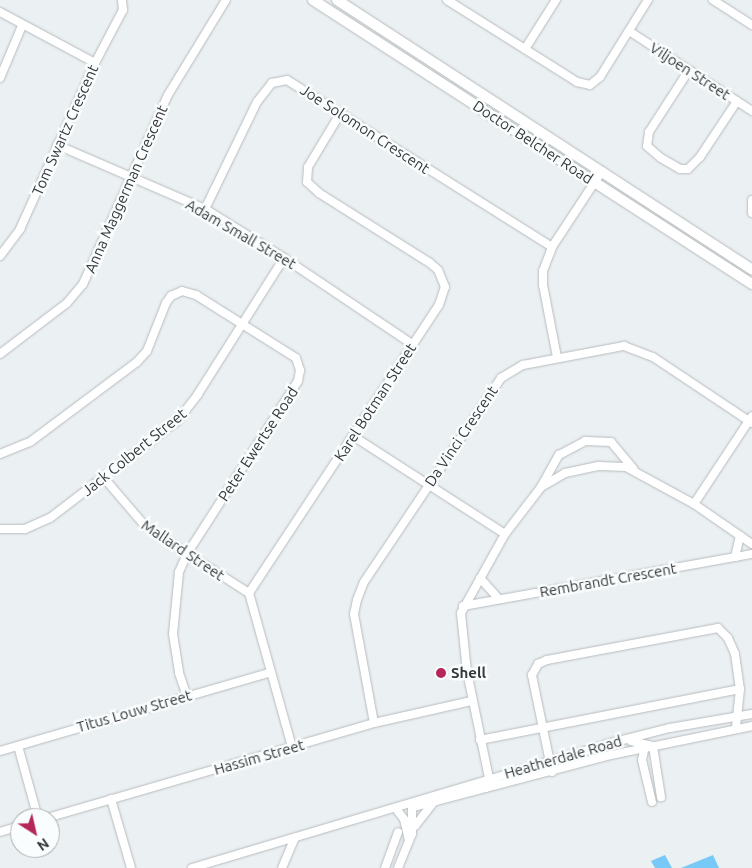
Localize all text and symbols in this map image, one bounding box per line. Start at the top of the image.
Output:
street label: Viljoen Street [646,38,734,104]
street label: Tom Swartz Crescent [28,62,102,198]
street label: Joe Solomon Crescent [297,81,433,177]
street label: Doctor Belcher Road [470,97,596,187]
street label: Anna Maggerman Crescent [81,102,171,276]
street label: Adam Small Street [183,195,299,273]
street label: Karel Botman Street [330,340,420,464]
street label: Da Vinci Crescent [421,382,501,490]
street label: Peter Ewertse Road [214,383,302,505]
street label: Jack Colbert Street [78,404,190,500]
street label: Mallard Street [138,516,228,584]
street label: Rembrandt Crescent [538,559,678,601]
place label: Shell [451,664,486,682]
marker: Shell [435,667,447,679]
street label: Titus Louw Street [74,686,194,736]
street label: Heatherdale Road [502,732,624,782]
street label: Hassim Street [212,736,306,778]
north arrow [10,808,60,858]
text: N [34,835,52,854]

